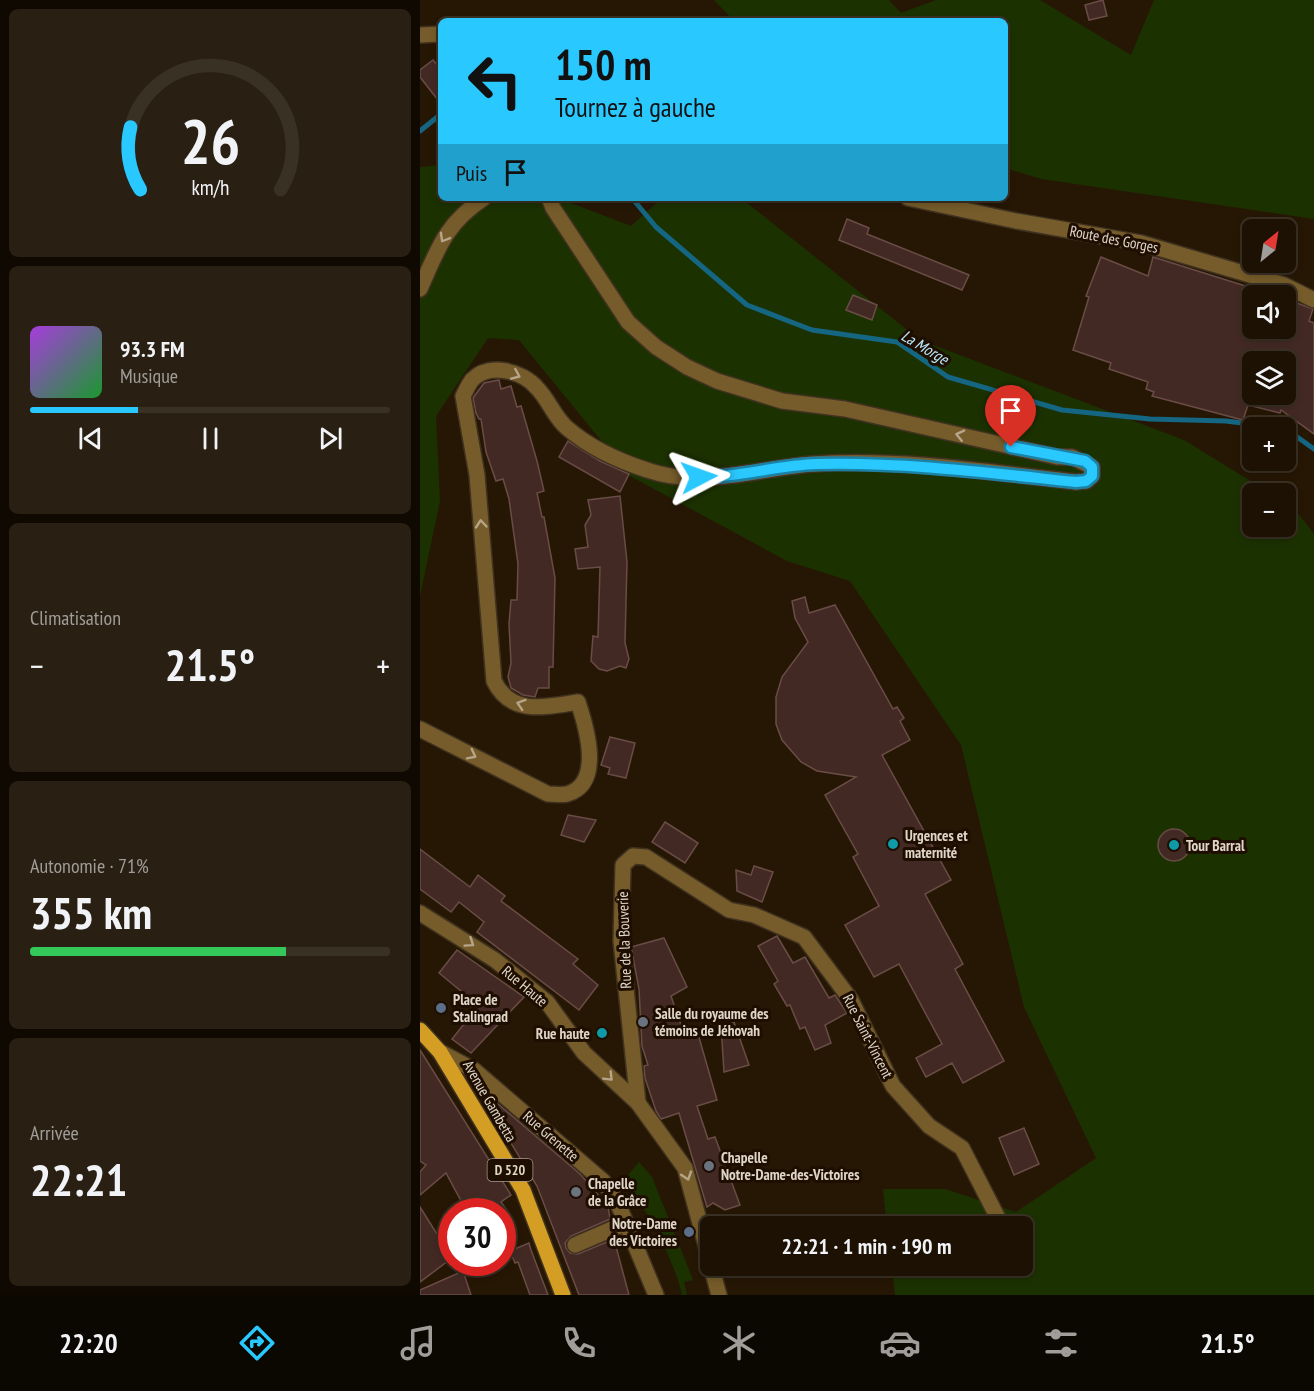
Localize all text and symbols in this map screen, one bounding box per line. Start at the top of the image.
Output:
text: 150 m [555,37,652,92]
icon: left [456,42,534,120]
text: Tournez à gauche [555,90,716,124]
text: 26 [180,100,240,181]
icon: arrive [499,156,532,189]
text: Puis [456,159,487,187]
text: km/h [191,173,229,201]
north arrow [1242,219,1296,273]
map controls [1242,219,1296,537]
street label: Route des Gorges [1068,221,1160,257]
one-way arrow [440,232,451,242]
button: sound [1242,285,1296,339]
water label: La Morge [898,325,953,369]
text: 93.3 FM [120,335,185,363]
button: layers [1242,351,1296,405]
text: Musique [120,363,178,389]
one-way arrow [510,368,521,380]
pin [985,385,1036,447]
icon: arrive [994,394,1027,427]
button: + [1242,417,1296,471]
icon: previous [74,422,107,455]
icon: pause [194,422,227,455]
icon: next [314,422,347,455]
one-way arrow [955,429,965,442]
position arrow [667,445,731,509]
button: − [1242,483,1296,537]
one-way arrow [475,519,488,528]
text: Climatisation [30,605,121,631]
text: 21.5° [165,635,255,693]
text: − [30,644,44,687]
text: + [376,644,390,687]
one-way arrow [516,699,526,711]
one-way arrow [466,748,476,759]
place label: Urgences et maternité [905,826,968,862]
place label: Tour Barral [1186,836,1245,855]
marker: Urgences et maternité [886,837,900,851]
marker: Tour Barral [1167,838,1181,852]
text: Autonomie · 71% [30,853,149,879]
text: 355 km [30,883,152,941]
street label: Rue de la Bouverie [613,891,635,989]
one-way arrow [463,936,474,947]
street label: Rue Haute [498,961,552,1011]
place label: Place de Stalingrad [453,990,508,1026]
street label: Rue Saint-Vincent [839,991,897,1081]
marker: Place de Stalingrad [434,1001,448,1015]
place label: Salle du royaume des témoins de Jéhovah [655,1004,769,1040]
marker: Salle du royaume des témoins de Jéhovah [636,1015,650,1029]
place label: Rue haute [536,1024,590,1043]
marker: Rue haute [595,1026,609,1040]
street label: Avenue Gambetta [459,1057,521,1145]
one-way arrow [601,1070,612,1081]
street label: Rue Grenette [519,1107,583,1165]
text: Arrivée [30,1120,79,1146]
place label: Chapelle Notre-Dame-des-Victoires [721,1148,860,1184]
text: 22:21 [30,1150,127,1208]
road number: D 520 [488,1159,532,1181]
marker: Chapelle Notre-Dame-des-Victoires [702,1159,716,1173]
one-way arrow [679,1170,692,1181]
place label: Chapelle de la Grâce [588,1174,647,1210]
marker: Chapelle de la Grâce [569,1185,583,1199]
speed limit sign: 30 [438,1198,516,1276]
place label: Notre-Dame des Victoires [609,1214,677,1250]
marker: Notre-Dame des Victoires [682,1225,696,1239]
text: 22:21 · 1 min · 190 m [781,1232,952,1260]
icon: directions [236,1322,278,1364]
icon: music [397,1322,439,1364]
icon: phone [558,1322,600,1364]
icon: climate [718,1322,760,1364]
icon: car [879,1322,921,1364]
icon: filters [1040,1322,1082,1364]
text: 22:20 [59,1326,118,1360]
text: 21.5° [1200,1326,1255,1360]

